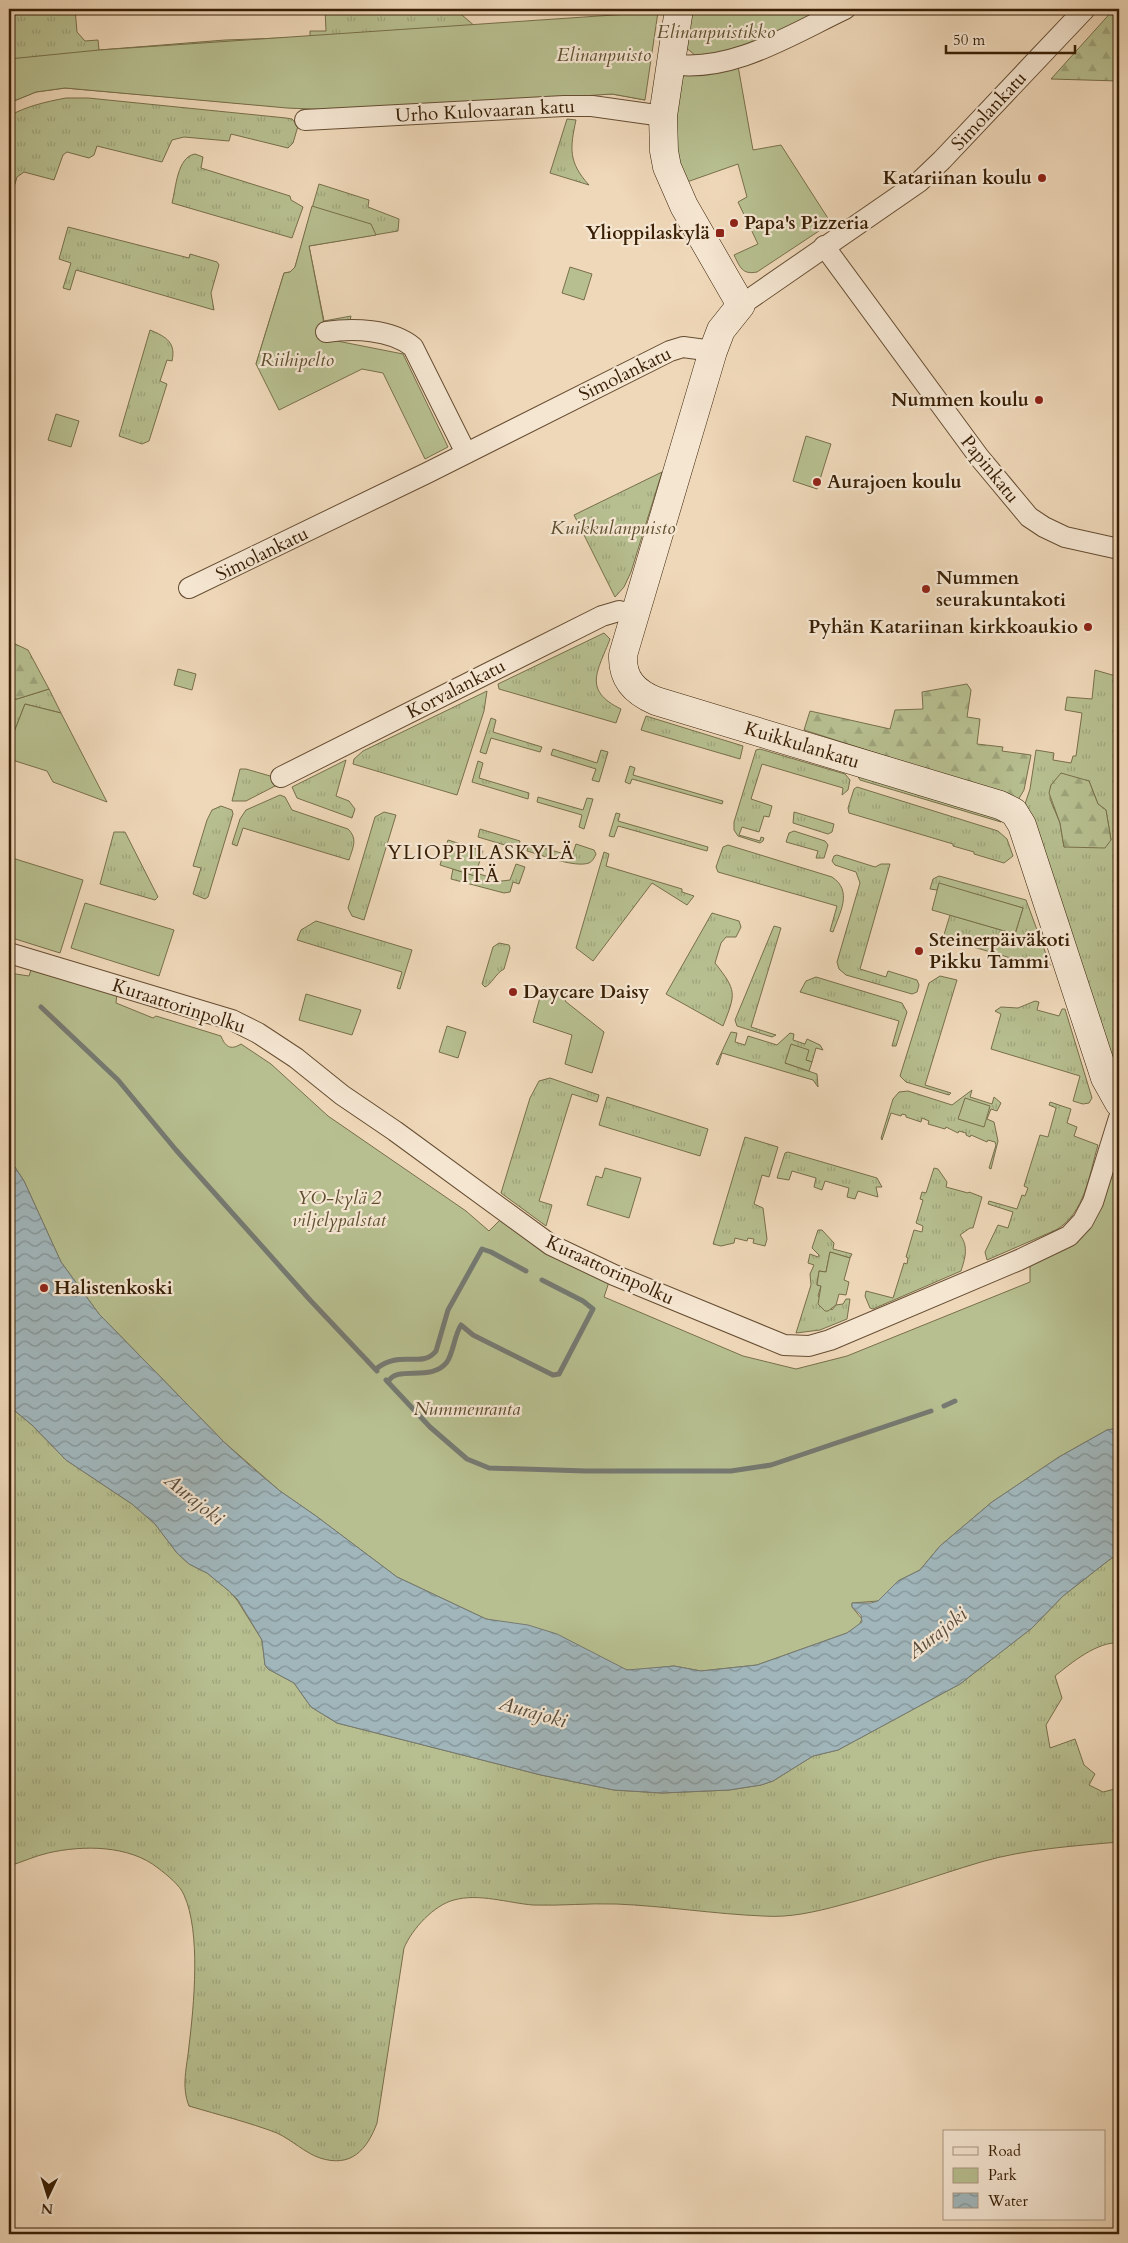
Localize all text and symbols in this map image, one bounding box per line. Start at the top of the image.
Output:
park label: Elinanpuistikko [657,19,775,45]
scale bar [946,22,1074,54]
text: 50 m [953,30,985,50]
park label: Elinanpuisto [557,42,651,68]
street label: Simolankatu [945,66,1033,156]
street label: Urho Kulovaaran katu [395,93,575,129]
place label: Katariinan koulu [883,165,1032,191]
marker: Katariinan koulu [1036,172,1048,184]
place label: Papa's Pizzeria [744,210,870,236]
marker: Papa's Pizzeria [728,217,740,229]
place label: Ylioppilaskylä [585,220,711,246]
marker: Ylioppilaskylä [714,227,726,239]
street label: Simolankatu [574,340,676,408]
park label: Riihipelto [260,347,334,373]
place label: Nummen koulu [891,387,1029,413]
marker: Nummen koulu [1033,394,1045,406]
street label: Papinkatu [955,430,1025,508]
place label: Aurajoen koulu [827,469,962,495]
marker: Aurajoen koulu [811,476,823,488]
park label: Kuikkulanpuisto [550,515,676,541]
street label: Simolankatu [211,520,313,588]
place label: Nummen seurakuntakoti [936,565,1066,613]
marker: Nummen seurakuntakoti [920,583,932,595]
place label: Pyhän Katariinan kirkkoaukio [808,614,1078,640]
marker: Pyhän Katariinan kirkkoaukio [1082,621,1094,633]
street label: Korvalankatu [402,653,510,725]
street label: Kuikkulankatu [741,715,863,775]
district label: YLIOPPILASKYLÄ ITÄ [387,839,575,889]
place label: Steinerpäiväkoti Pikku Tammi [929,927,1070,975]
marker: Steinerpäiväkoti Pikku Tammi [913,945,925,957]
street label: Kuraattorinpolku [109,972,249,1040]
place label: Daycare Daisy [523,979,650,1005]
marker: Daycare Daisy [507,986,519,998]
park label: YO-kylä 2 viljelypalstat [292,1185,386,1233]
street label: Kuraattorinpolku [541,1229,679,1311]
place label: Halistenkoski [54,1275,173,1301]
marker: Halistenkoski [38,1282,50,1294]
park label: Nummenranta [414,1396,521,1422]
water label: Aurajoki [158,1466,230,1532]
water label: Aurajoki [901,1601,973,1666]
water label: Aurajoki [495,1689,571,1735]
legend [943,2130,1106,2220]
text: Road [988,2141,1021,2161]
text: Park [988,2165,1017,2185]
north arrow [22,2170,72,2220]
text: Water [987,2191,1029,2211]
text: N [40,2199,54,2218]

